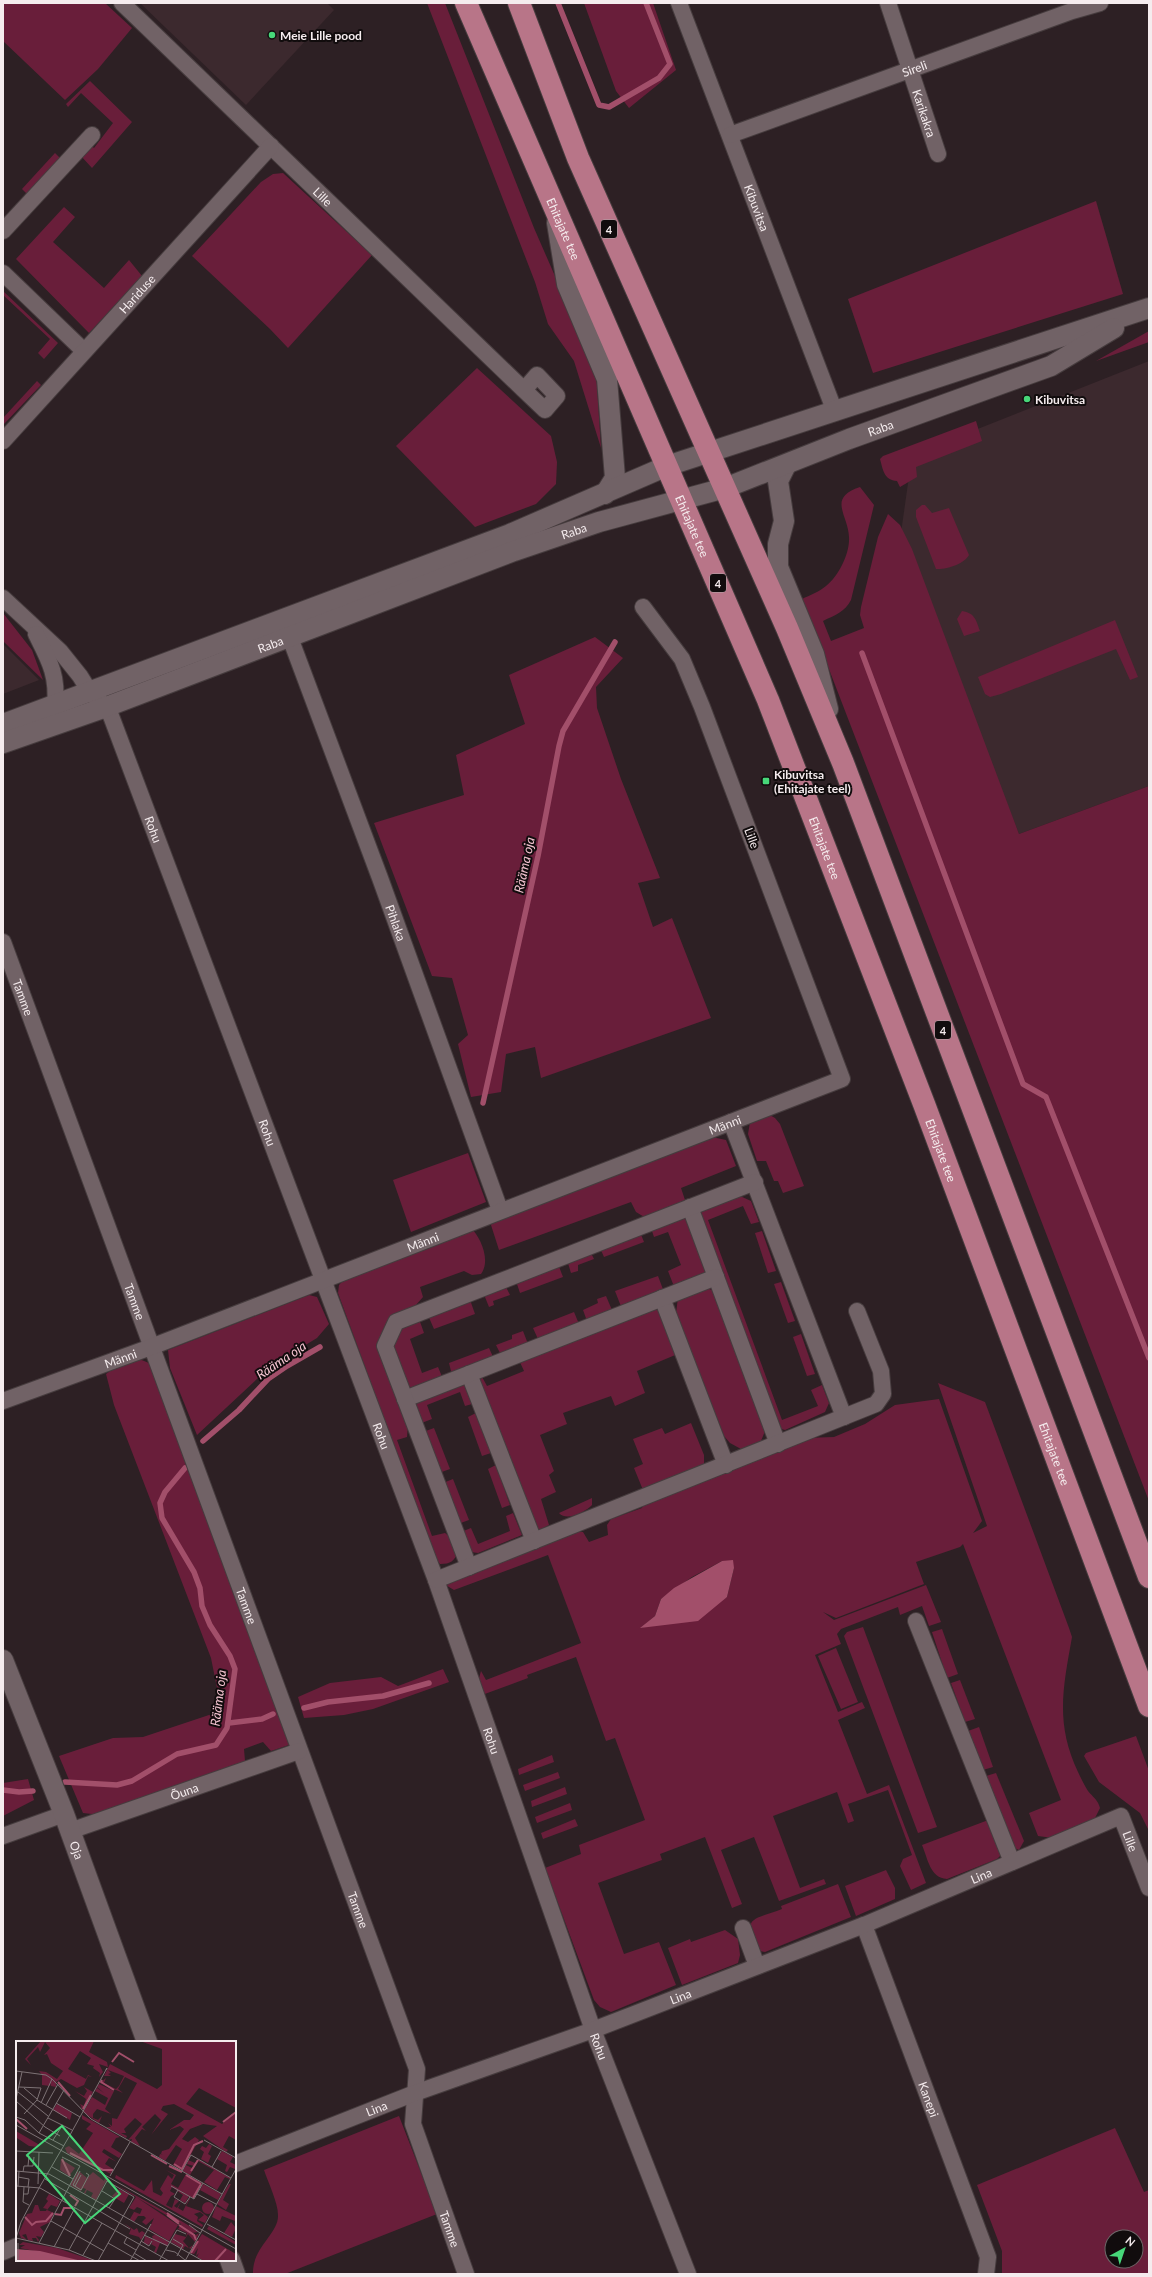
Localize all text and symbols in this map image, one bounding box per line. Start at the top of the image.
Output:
place label: Meie Lille pood [280,28,362,43]
marker: Meie Lille pood [267,30,277,40]
street label: Sireli [900,57,929,80]
street label: Karikakra [910,87,939,139]
street label: Kibuvitsa [741,182,773,233]
street label: Lille [310,184,336,209]
street label: Ehitajate tee [544,195,584,262]
road number: 4 [601,220,617,238]
street label: Hariduse [115,271,158,316]
place label: Kibuvitsa [1035,392,1085,407]
marker: Kibuvitsa [1022,394,1032,404]
street label: Raba [866,416,895,439]
street label: Ehitajate tee [673,493,713,559]
street label: Raba [559,519,589,542]
road number: 4 [710,574,726,592]
street label: Raba [255,633,285,656]
place label: Kibuvitsa (Ehitajate teel) [774,767,851,796]
marker: Kibuvitsa (Ehitajate teel) [761,776,771,786]
street label: Rohu [142,814,165,845]
street label: Ehitajate tee [806,814,844,881]
street label: Lille [741,825,763,851]
water label: Rääma oja [510,835,538,894]
street label: Pihlaka [383,902,410,943]
street label: Tamme [10,977,37,1018]
road number: 4 [935,1021,951,1039]
street label: Männi [707,1111,743,1137]
street label: Rohu [256,1117,280,1148]
street label: Ehitajate tee [923,1117,960,1184]
street label: Männi [405,1229,441,1255]
street label: Tamme [122,1281,149,1322]
water label: Rääma oja [253,1337,309,1383]
street label: Männi [102,1345,139,1371]
street label: Rohu [370,1420,394,1451]
street label: Ehitajate tee [1036,1420,1073,1487]
street label: Tamme [233,1585,260,1626]
water label: Rääma oja [207,1668,229,1727]
street label: Rohu [480,1725,504,1756]
street label: Õuna [168,1779,200,1803]
street label: Lille [1120,1829,1142,1854]
street label: Oja [67,1839,87,1861]
street label: Lina [968,1864,994,1887]
street label: Tamme [345,1889,372,1930]
street label: Lina [668,1985,693,2007]
street label: Rohu [587,2031,611,2062]
inset map [16,2041,236,2261]
street label: Kanepi [916,2079,943,2119]
street label: Lina [364,2097,389,2119]
street label: Tamme [437,2209,463,2249]
north arrow [1104,2229,1144,2269]
text: N [1123,2233,1138,2249]

